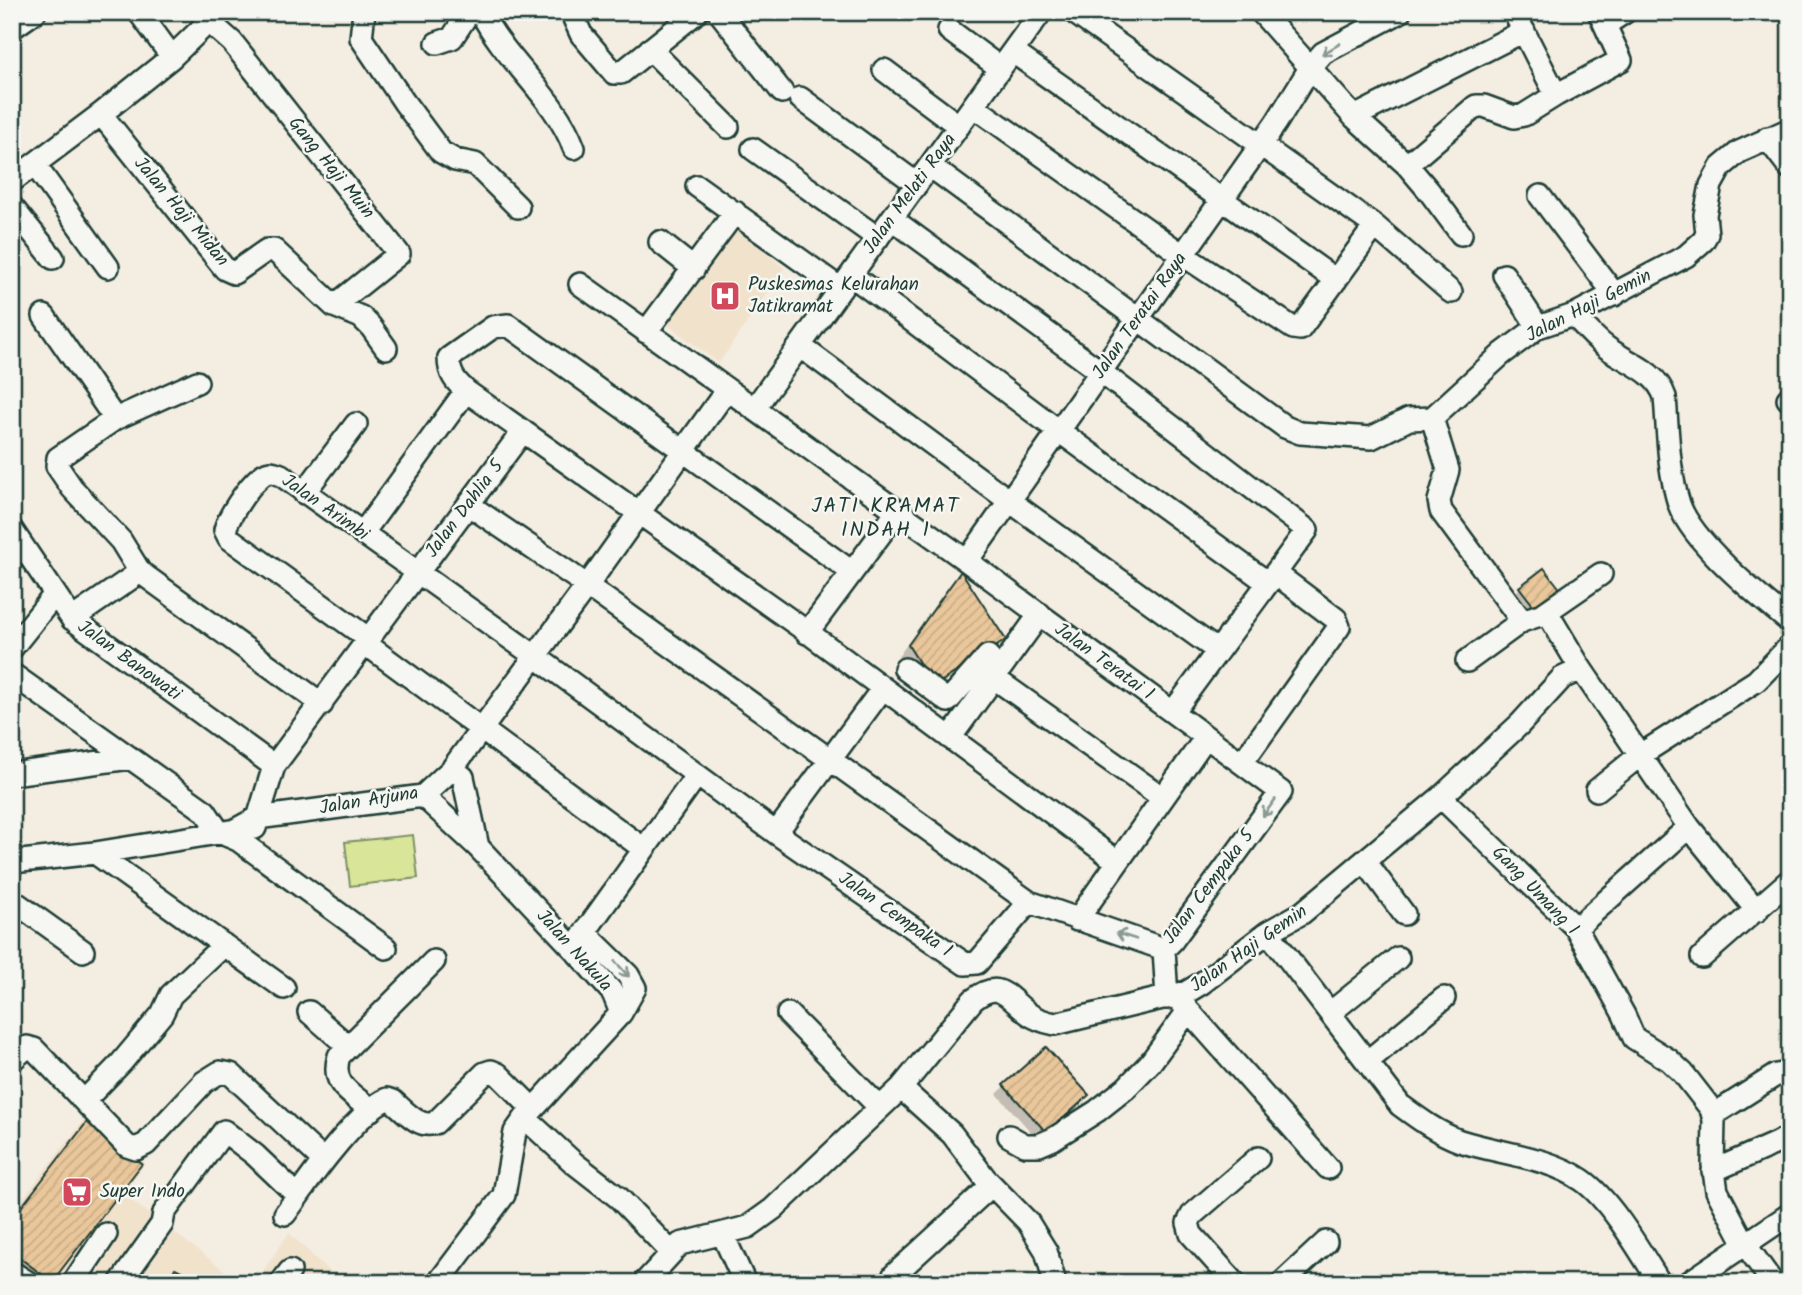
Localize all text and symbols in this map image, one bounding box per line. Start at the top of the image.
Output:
one-way arrow [1322,43,1342,57]
street label: Gang Haji Muin [280,110,382,226]
street label: Jalan Melati Raya [856,127,964,261]
street label: Jalan Haji Midan [126,150,236,274]
street label: Jalan Teratai Raya [1085,246,1195,386]
street label: Jalan Haji Gemin [1521,261,1657,351]
place label: Puskesmas Kelurahan Jatikramat [748,270,919,322]
hospital icon: Puskesmas Kelurahan Jatikramat [708,279,742,313]
street label: Jalan Dahlia 5 [418,452,513,565]
street label: Jalan Arimbi [275,467,376,550]
district label: JATI KRAMAT INDAH 1 [812,490,960,547]
street label: Jalan Banowati [71,613,189,710]
street label: Jalan Teratai 1 [1048,615,1160,709]
street label: Jalan Arjuna [317,778,421,824]
one-way arrow [1262,798,1276,817]
street label: Jalan Cempaka 5 [1156,822,1264,951]
street label: Gang Umang I [1484,839,1586,943]
street label: Jalan Cempaka 1 [832,864,958,966]
street label: Jalan Haji Gemin [1184,897,1314,1001]
street label: Jalan Nakula [529,903,619,999]
one-way arrow [1115,929,1137,941]
one-way arrow [614,960,630,978]
supermarket icon: Super Indo [60,1175,94,1209]
place label: Super Indo [100,1177,185,1207]

